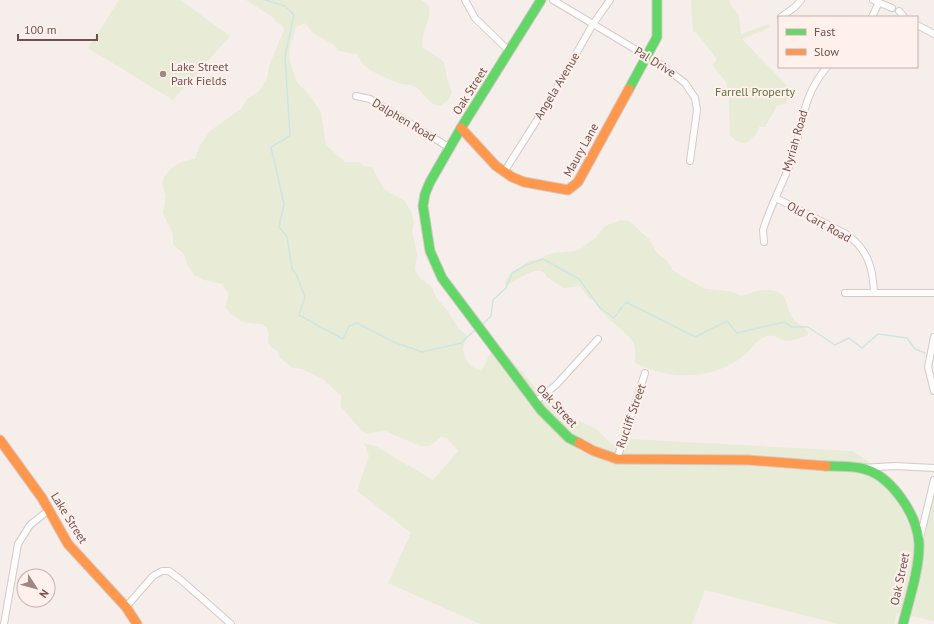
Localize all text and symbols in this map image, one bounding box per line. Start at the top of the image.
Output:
scale bar [18,16,97,42]
legend [778,16,918,68]
text: 100 m [24,22,57,37]
text: Fast [814,24,835,39]
street label: Pal Drive [632,43,679,80]
text: Slow [814,44,839,59]
street label: Angela Avenue [531,49,583,122]
place label: Lake Street Park Fields [171,59,228,88]
street label: Oak Street [449,64,490,117]
marker: Lake Street Park Fields [158,69,168,79]
park label: Farrell Property [715,84,795,99]
street label: Dalphen Road [370,95,439,144]
street label: Myriah Road [779,108,810,173]
street label: Maury Lane [560,120,601,179]
street label: Old Cart Road [785,198,854,245]
street label: Oak Street [534,381,581,430]
street label: Rucliff Street [613,382,649,450]
street label: Lake Street [48,489,91,546]
street label: Oak Street [887,551,912,607]
north arrow [16,568,56,608]
text: N [36,587,52,601]

